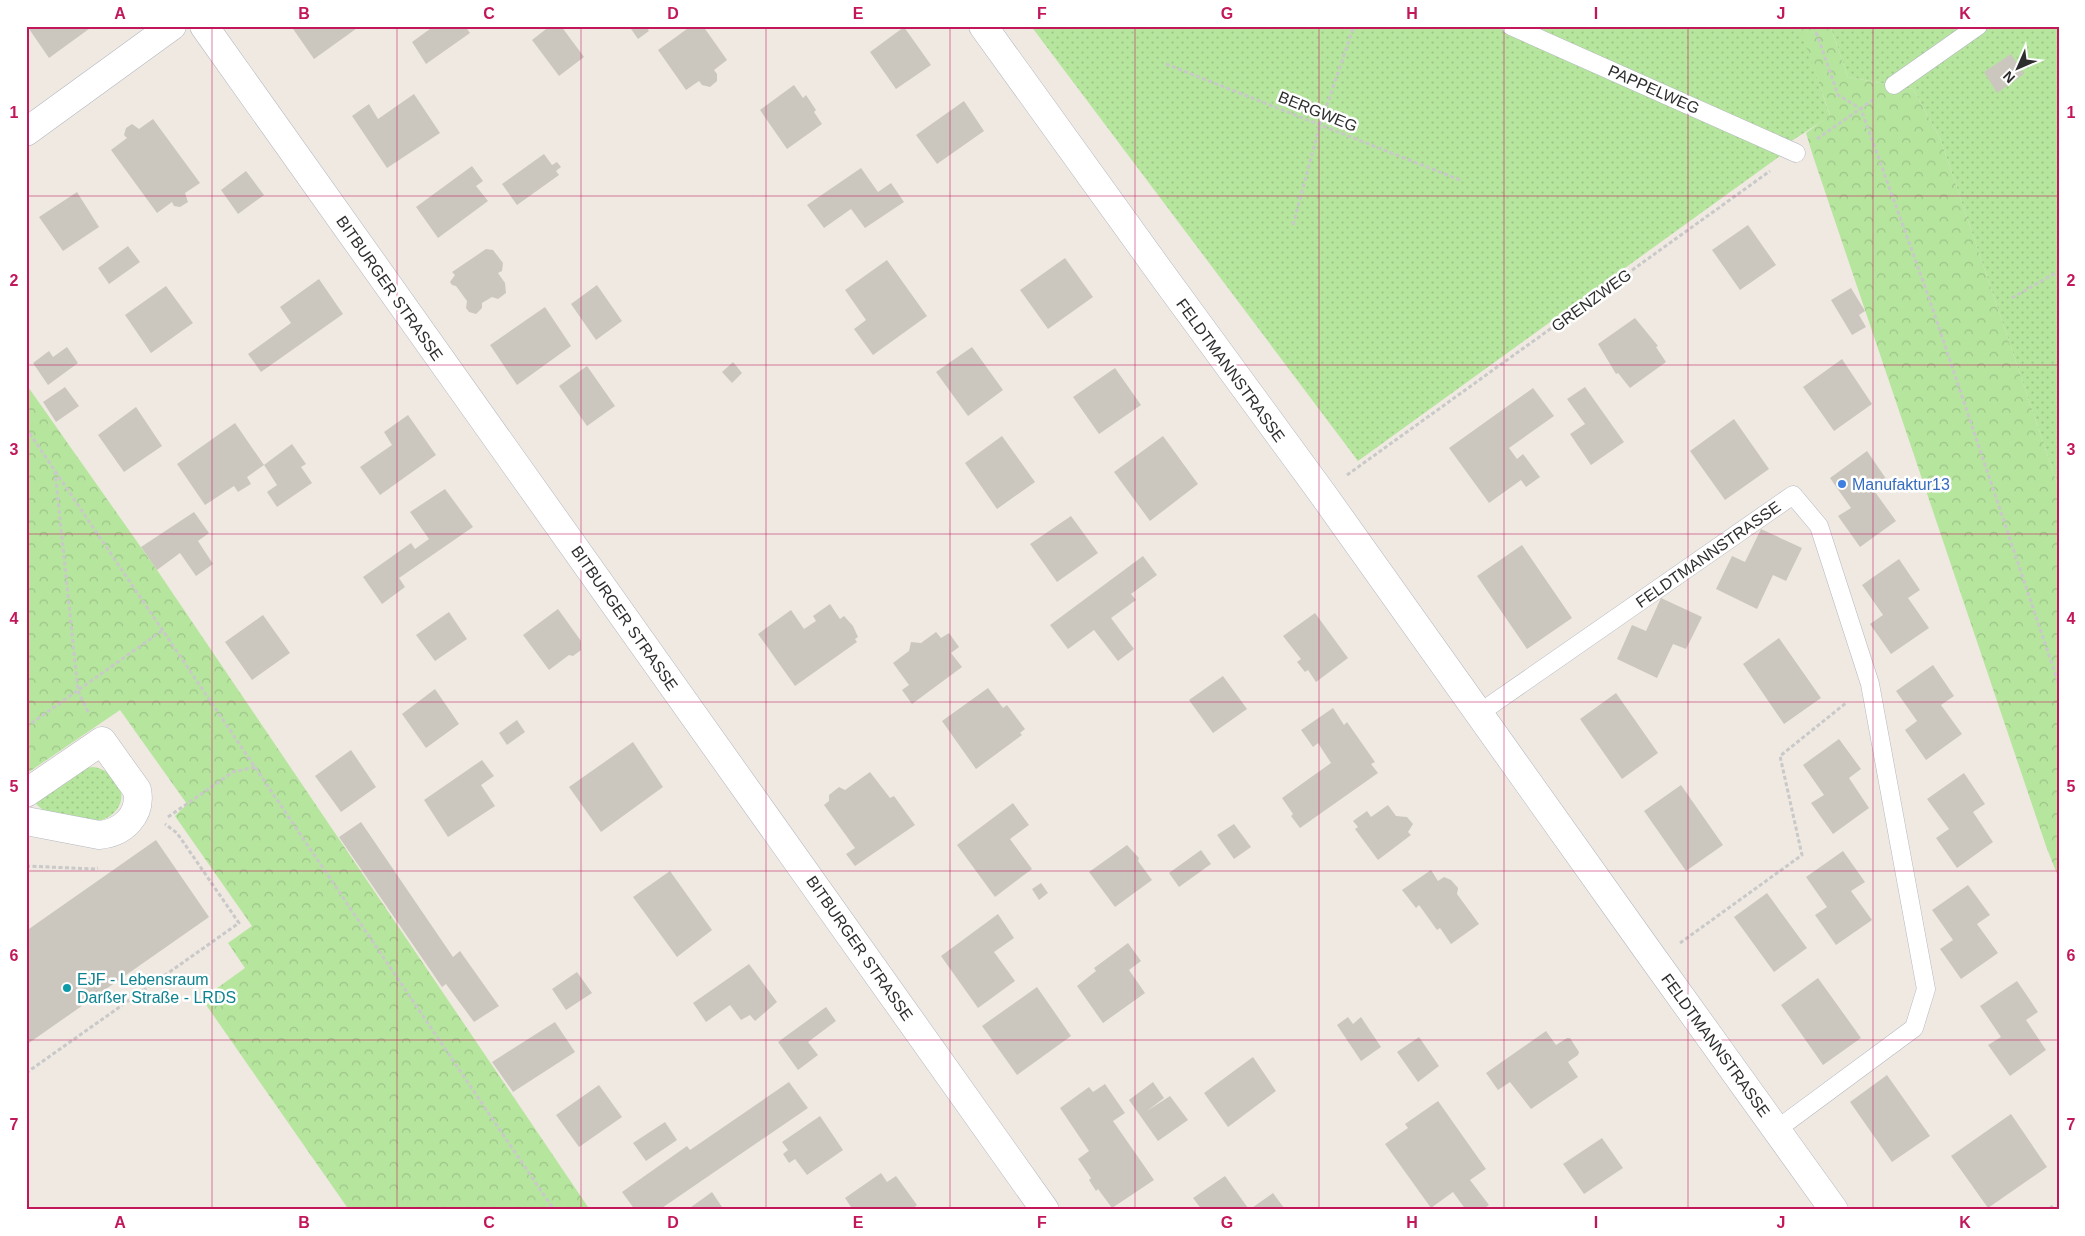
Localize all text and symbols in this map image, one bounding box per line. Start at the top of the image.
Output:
text: A [114,5,126,22]
text: B [298,5,310,22]
text: C [483,5,495,22]
text: D [667,5,679,22]
text: E [853,5,864,22]
text: F [1037,5,1047,22]
text: G [1221,5,1233,22]
text: H [1406,5,1418,22]
text: I [1594,5,1598,22]
text: J [1777,5,1785,22]
text: K [1959,5,1971,22]
north arrow [1992,42,2042,92]
street label: PAPPELWEG [1606,62,1702,117]
text: N [2000,68,2018,86]
street label: BERGWEG [1276,88,1360,135]
text: 1 [10,104,19,121]
text: 1 [2067,104,2076,121]
street label: BITBURGER STRASSE [333,213,446,364]
street label: GRENZWEG [1548,266,1634,335]
text: 2 [10,272,19,289]
text: 2 [2067,272,2076,289]
street label: FELDTMANNSTRASSE [1173,296,1288,445]
text: 3 [10,441,19,458]
text: 3 [2067,441,2076,458]
place label: Manufaktur13 [1852,476,1950,493]
marker: Manufaktur13 [1836,478,1848,490]
street label: FELDTMANNSTRASSE [1633,498,1784,611]
street label: BITBURGER STRASSE [568,543,681,694]
text: 4 [10,610,19,627]
text: 4 [2067,610,2076,627]
text: 5 [10,778,19,795]
text: 5 [2067,778,2076,795]
street label: BITBURGER STRASSE [803,873,916,1024]
text: 6 [10,947,19,964]
text: 6 [2067,947,2076,964]
place label: EJF - Lebensraum Darßer Straße - LRDS [77,971,236,1006]
street label: FELDTMANNSTRASSE [1658,971,1773,1120]
marker: EJF - Lebensraum Darßer Straße - LRDS [61,982,73,994]
text: 7 [10,1116,19,1133]
text: 7 [2067,1116,2076,1133]
text: A [114,1214,126,1231]
text: B [298,1214,310,1231]
text: C [483,1214,495,1231]
text: D [667,1214,679,1231]
text: E [853,1214,864,1231]
text: F [1037,1214,1047,1231]
text: G [1221,1214,1233,1231]
text: H [1406,1214,1418,1231]
text: I [1594,1214,1598,1231]
text: J [1777,1214,1785,1231]
text: K [1959,1214,1971,1231]

